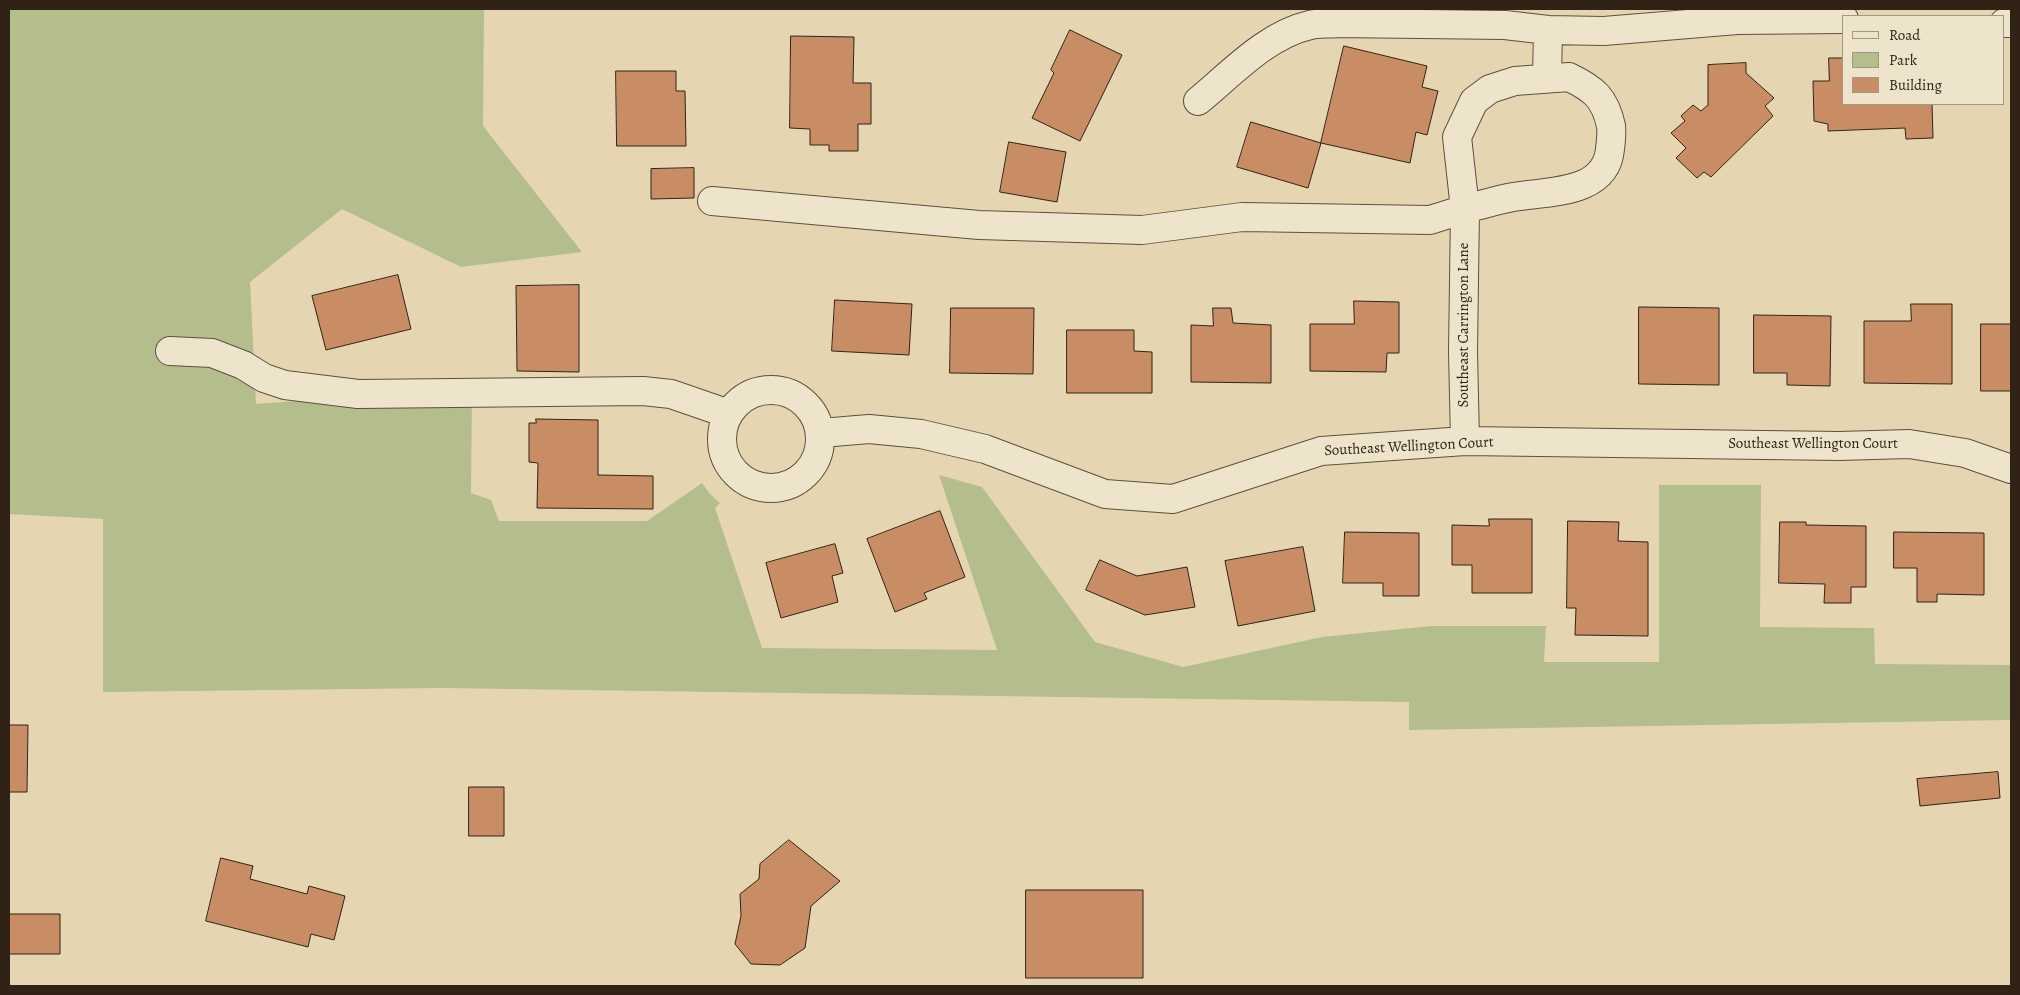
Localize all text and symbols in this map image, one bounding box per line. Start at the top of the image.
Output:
legend [1842,15,2005,105]
text: Road [1889,25,1920,45]
text: Park [1889,50,1917,70]
text: Building [1889,75,1942,95]
street label: Southeast Carrington Lane [1455,243,1473,407]
street label: Southeast Wellington Court [1324,434,1494,460]
street label: Southeast Wellington Court [1728,435,1898,453]

